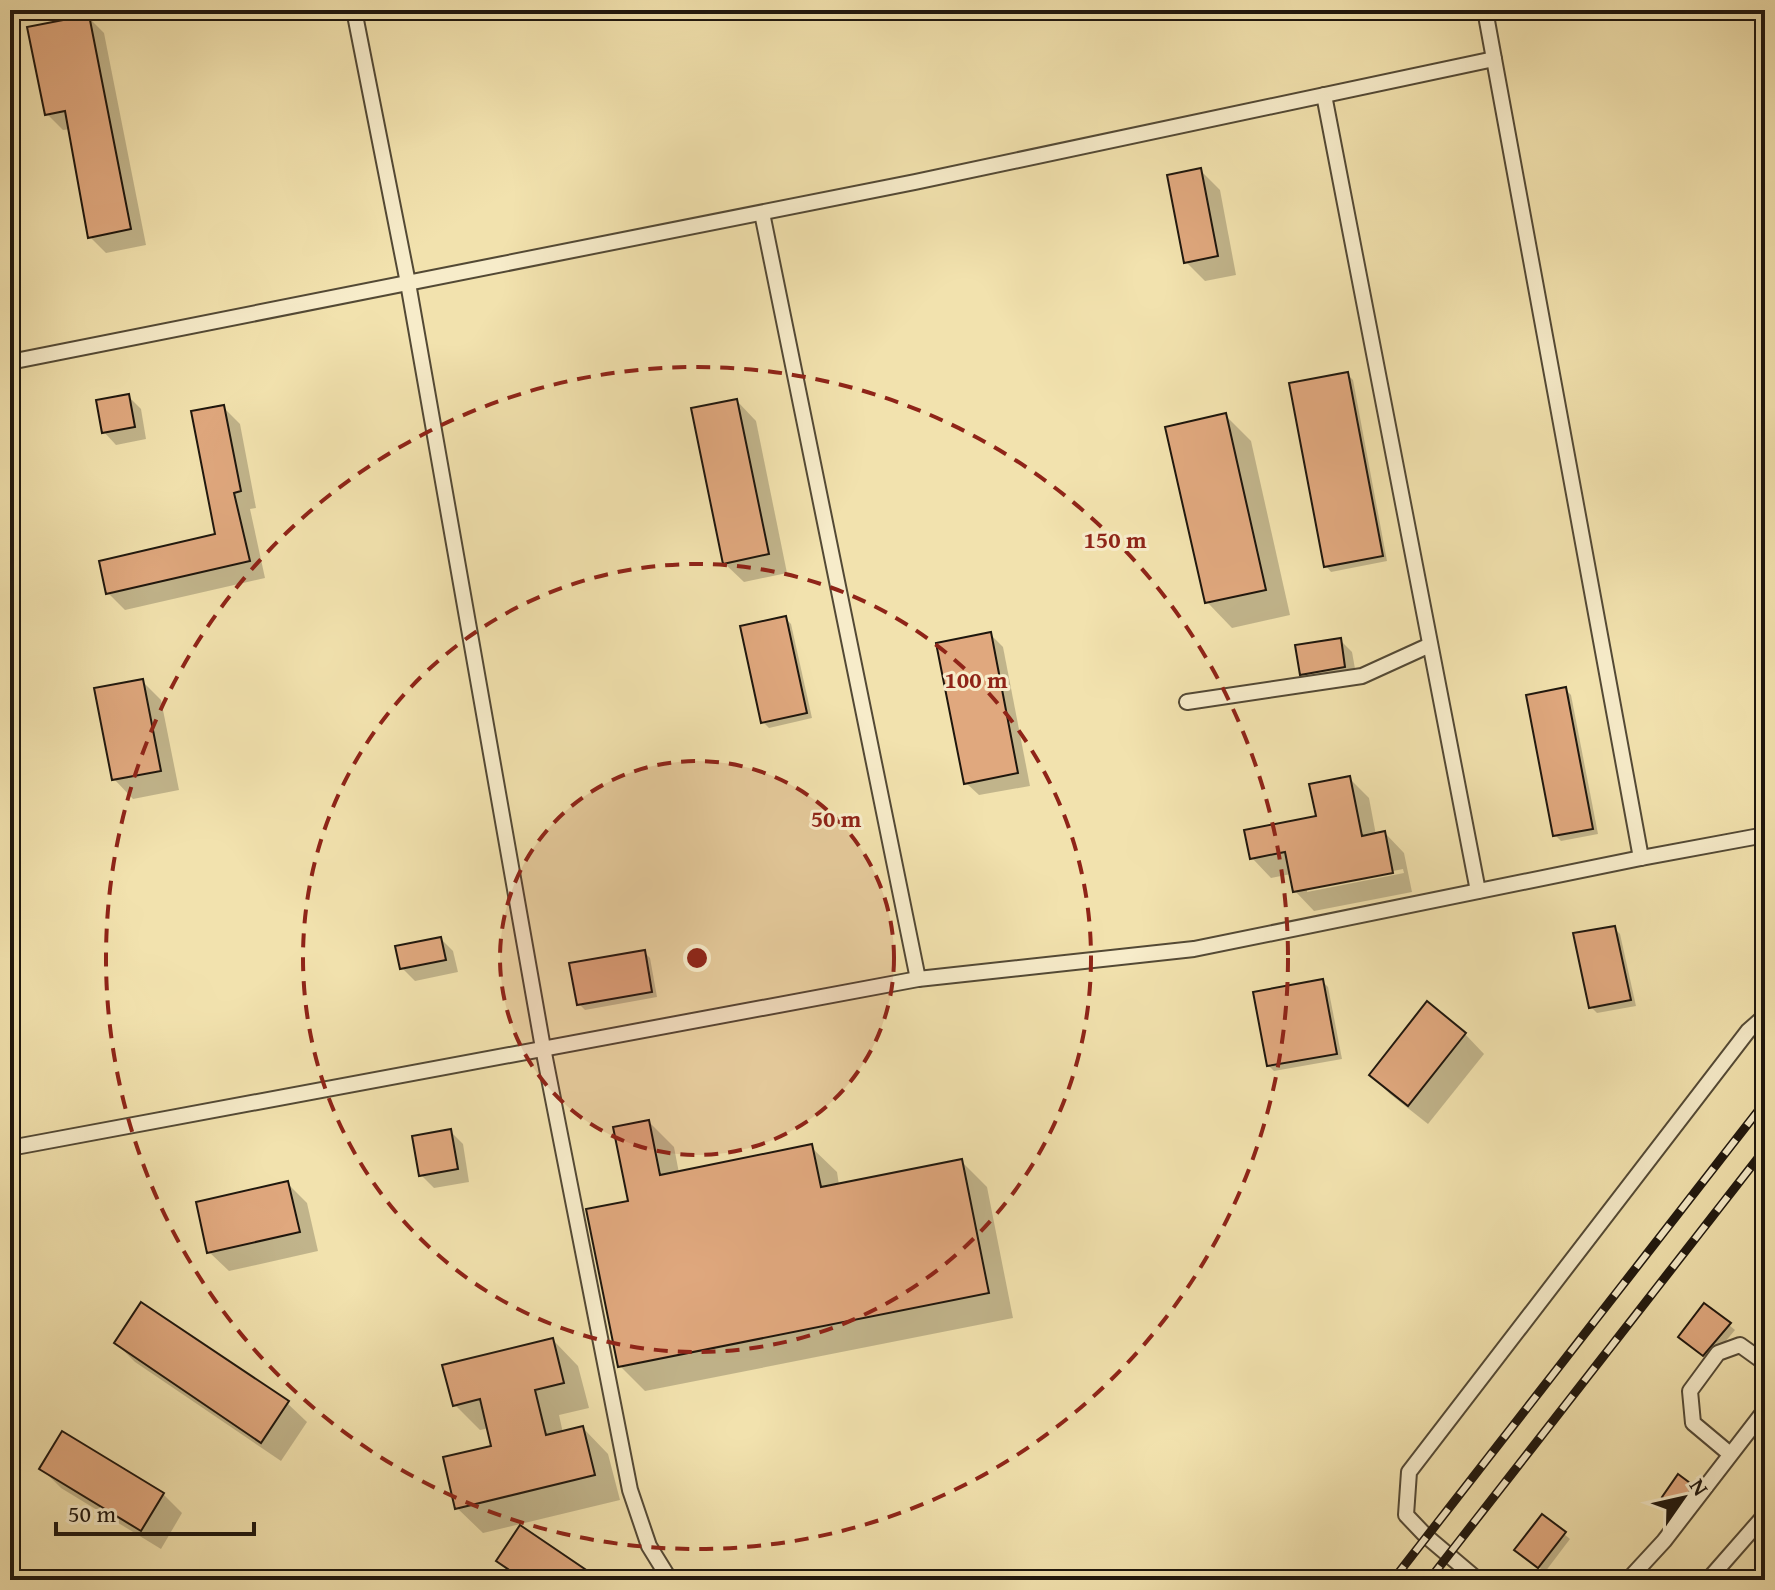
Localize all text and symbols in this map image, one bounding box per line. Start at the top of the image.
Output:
text: 150 m [1083,522,1147,557]
text: 100 m [944,662,1008,697]
text: 50 m [811,801,862,836]
centre of rings [683,944,711,972]
north arrow [1643,1458,1723,1538]
text: N [1682,1472,1717,1502]
scale bar [56,1486,254,1536]
text: 50 m [68,1496,116,1531]

